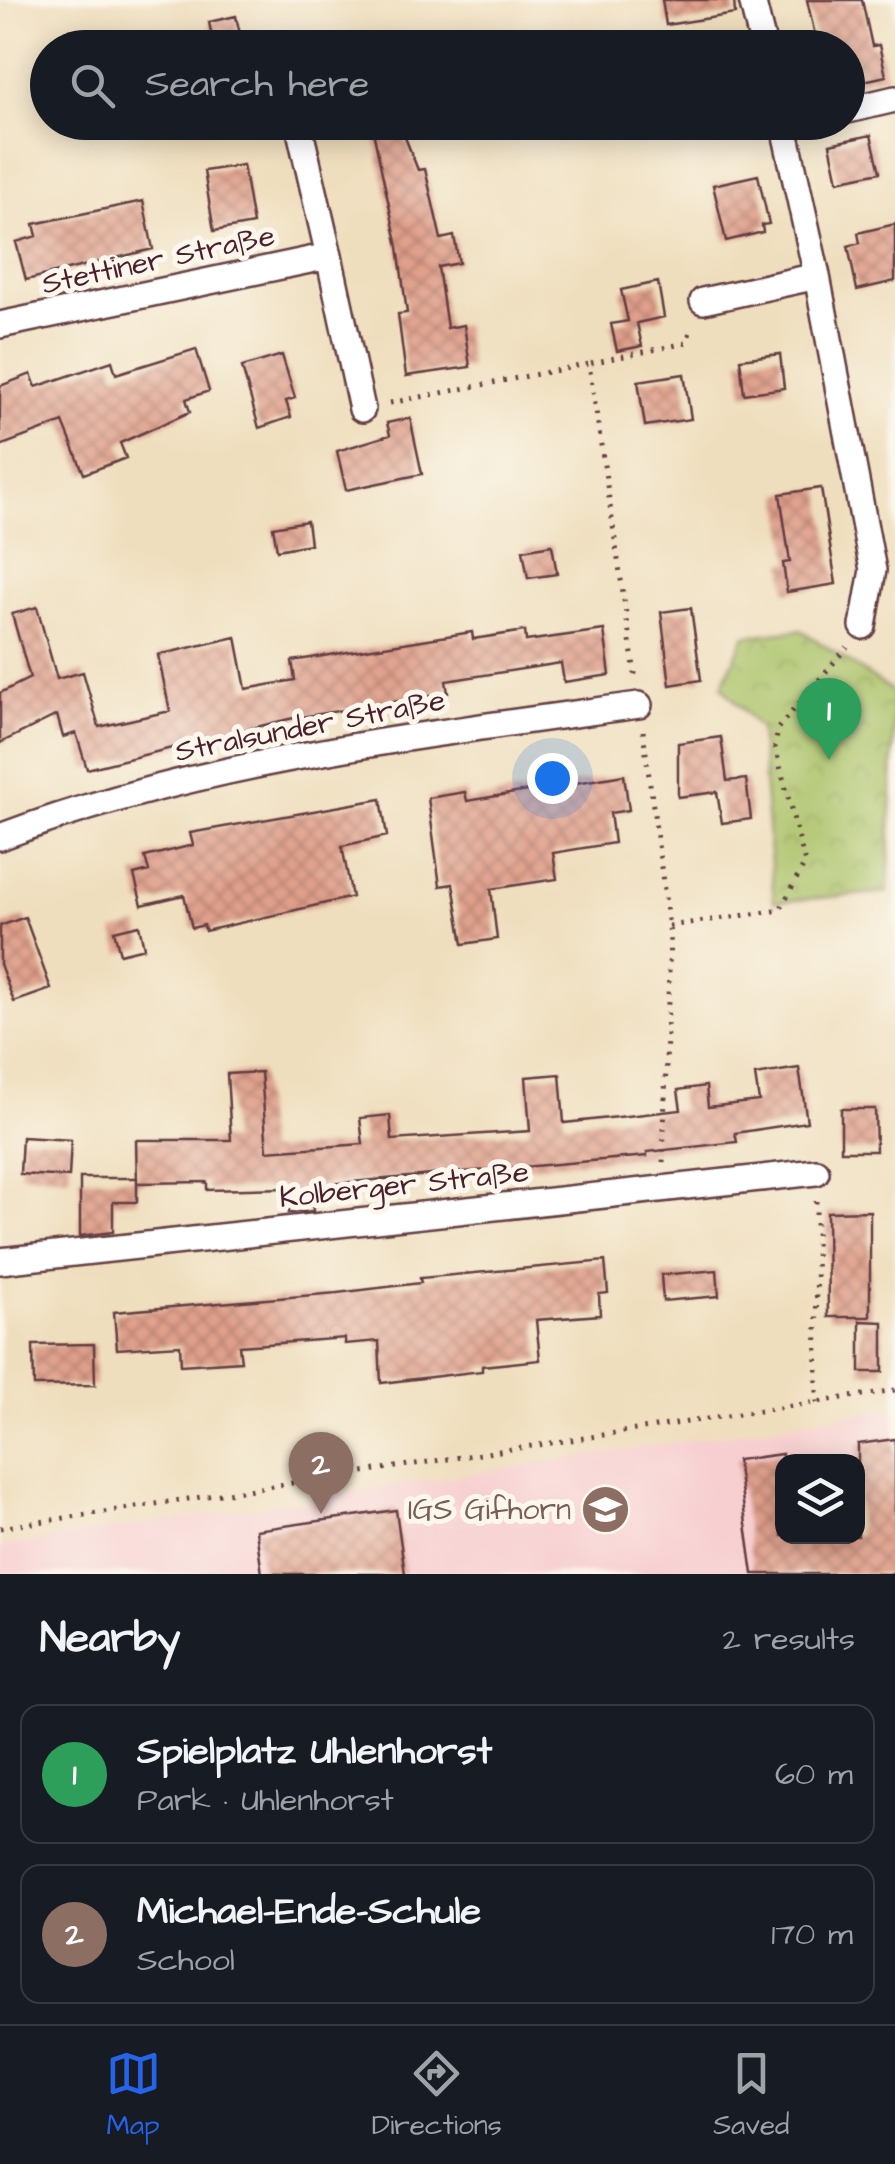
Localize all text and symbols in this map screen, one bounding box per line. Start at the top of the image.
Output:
search box [30,30,865,140]
icon: search [65,58,120,113]
text: Search here [145,59,369,111]
street label: Stettiner Straße [38,215,278,305]
pin: 1 [796,678,862,760]
street label: Stralsunder Straße [172,679,449,773]
your location [527,753,578,804]
street label: Kolberger Straße [277,1151,531,1220]
pin: 2 [288,1432,354,1514]
map controls [775,1454,865,1544]
button: layers [775,1454,865,1544]
school or university icon: IGS Gifhorn [580,1483,632,1535]
place label: IGS Gifhorn [408,1489,571,1531]
text: Nearby [40,1610,180,1668]
text: 2 results [723,1617,855,1662]
text: Spielplatz Uhlenhorst [137,1726,492,1778]
text: 1 [72,1752,77,1797]
text: 60 m [775,1752,853,1797]
text: Park · Uhlenhorst [137,1778,394,1823]
text: Michael-Ende-Schule [137,1886,481,1938]
text: 2 [65,1912,84,1957]
text: 170 m [771,1912,853,1957]
text: School [137,1938,235,1983]
tab: Map [106,2046,161,2145]
tab: Directions [372,2046,502,2145]
tab: Saved [713,2046,789,2145]

